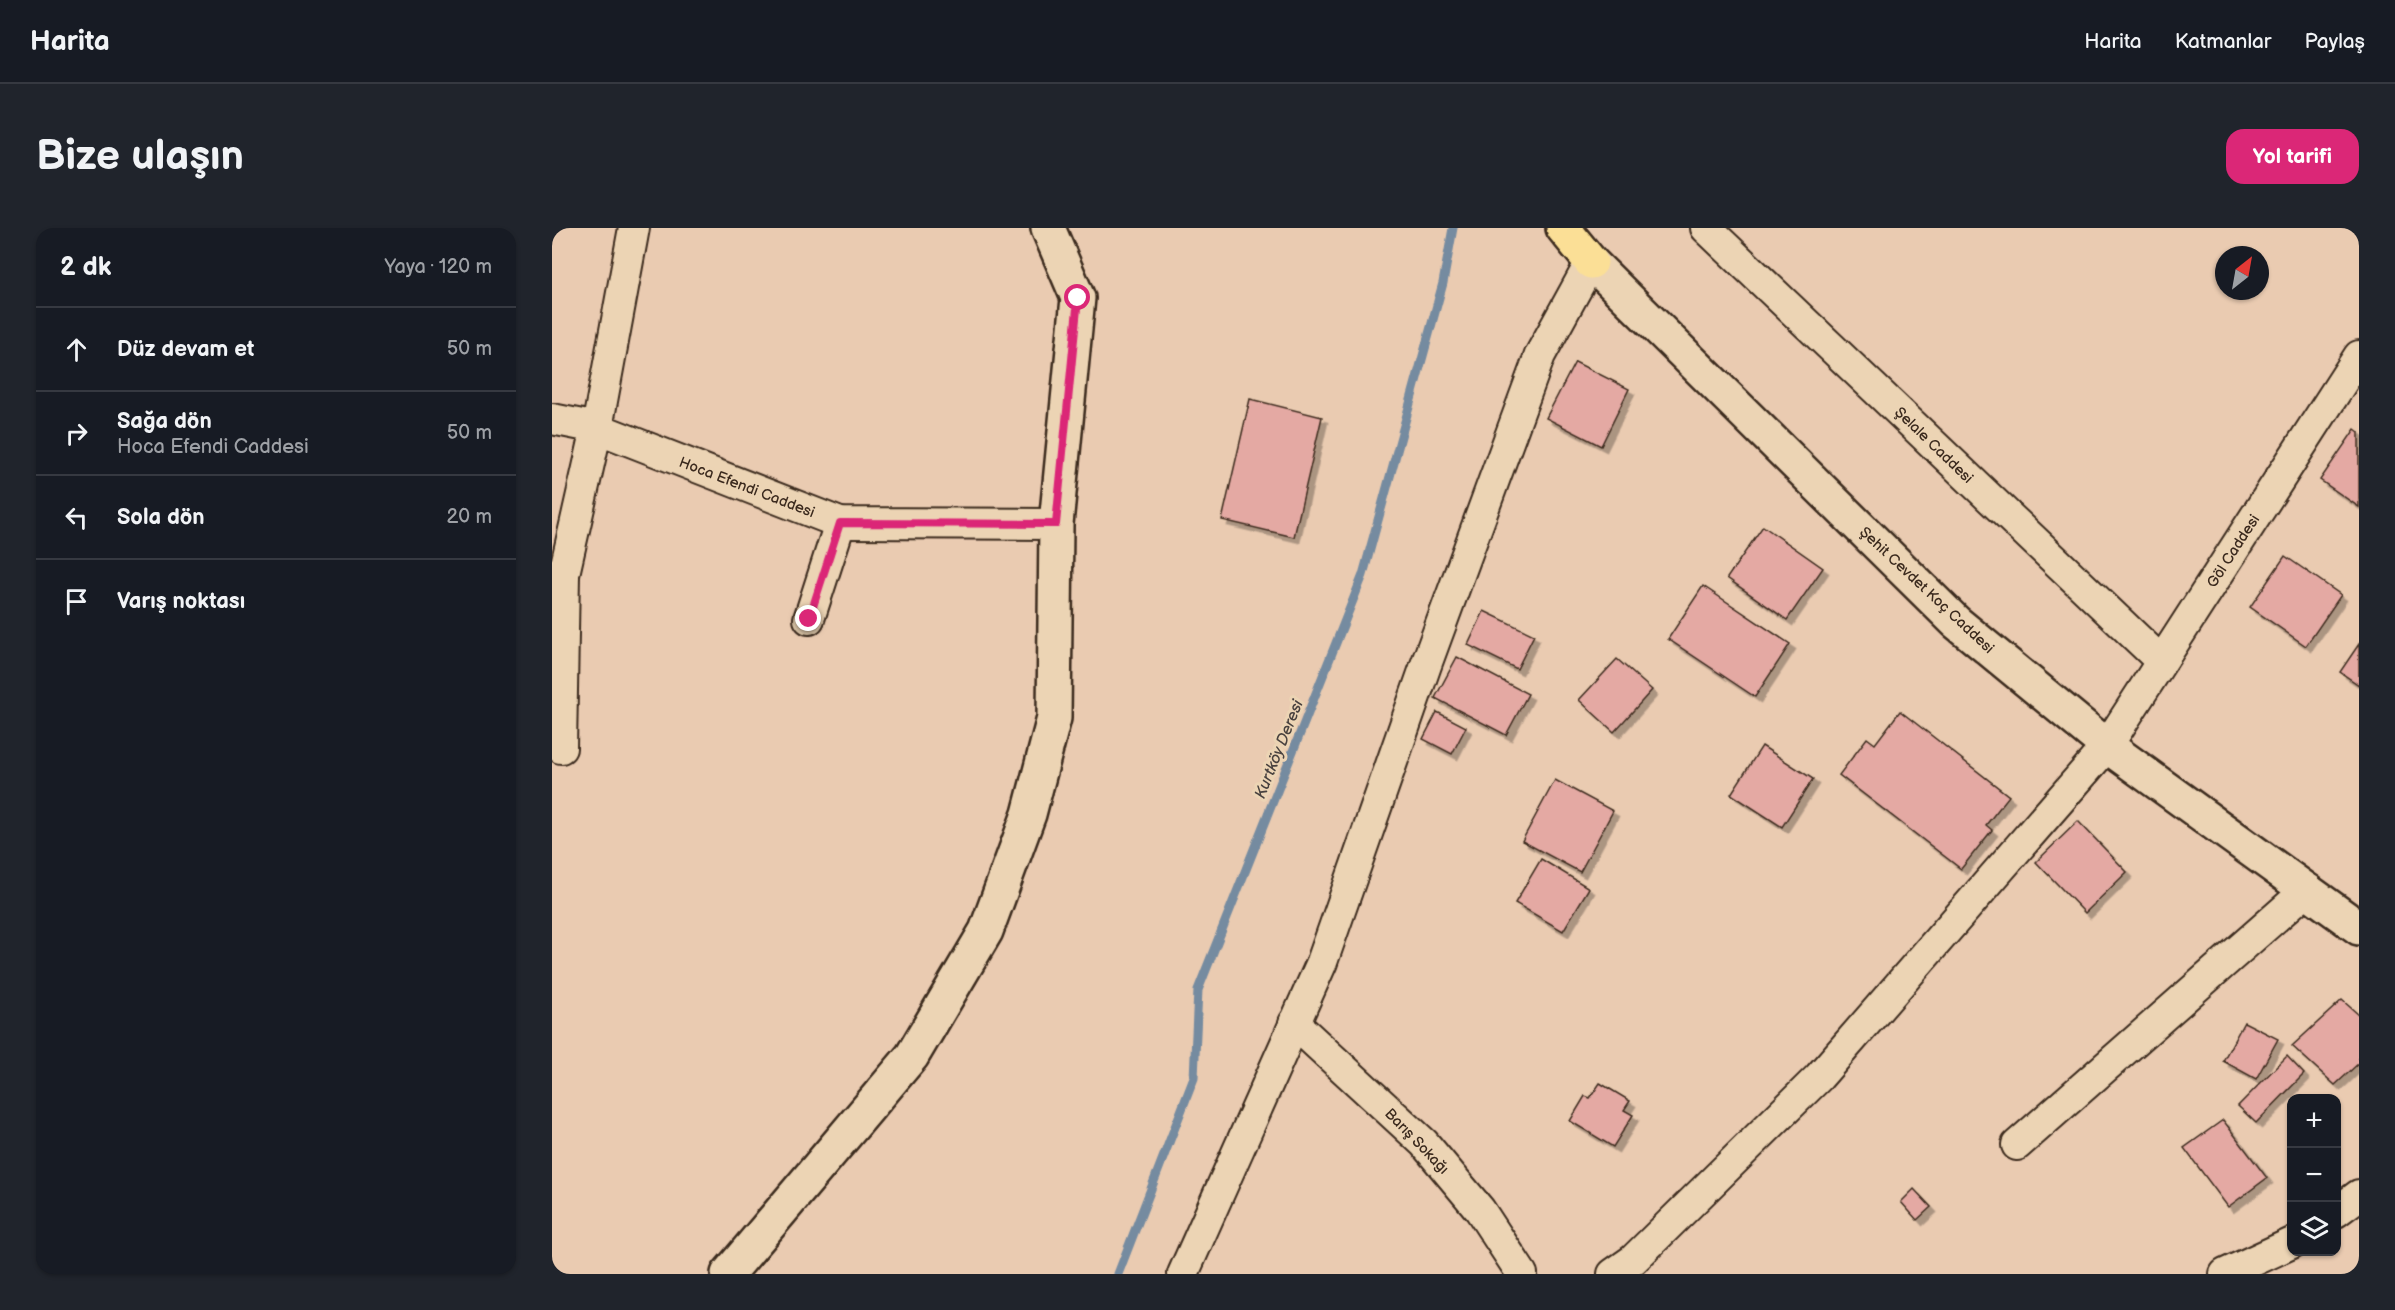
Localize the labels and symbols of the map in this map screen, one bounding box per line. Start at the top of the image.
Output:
north arrow [2215,246,2269,300]
route start [1064,284,1090,310]
street label: Şelale Caddesi [1890,403,1977,488]
street label: Hoca Efendi Caddesi [676,453,817,522]
street label: Göl Caddesi [2203,511,2264,591]
street label: Şehit Cevdet Koç Caddesi [1855,523,1998,658]
route end [795,605,821,631]
water label: Kurtköy Deresi [1251,696,1308,802]
street label: Barış Sokağı [1381,1104,1453,1178]

